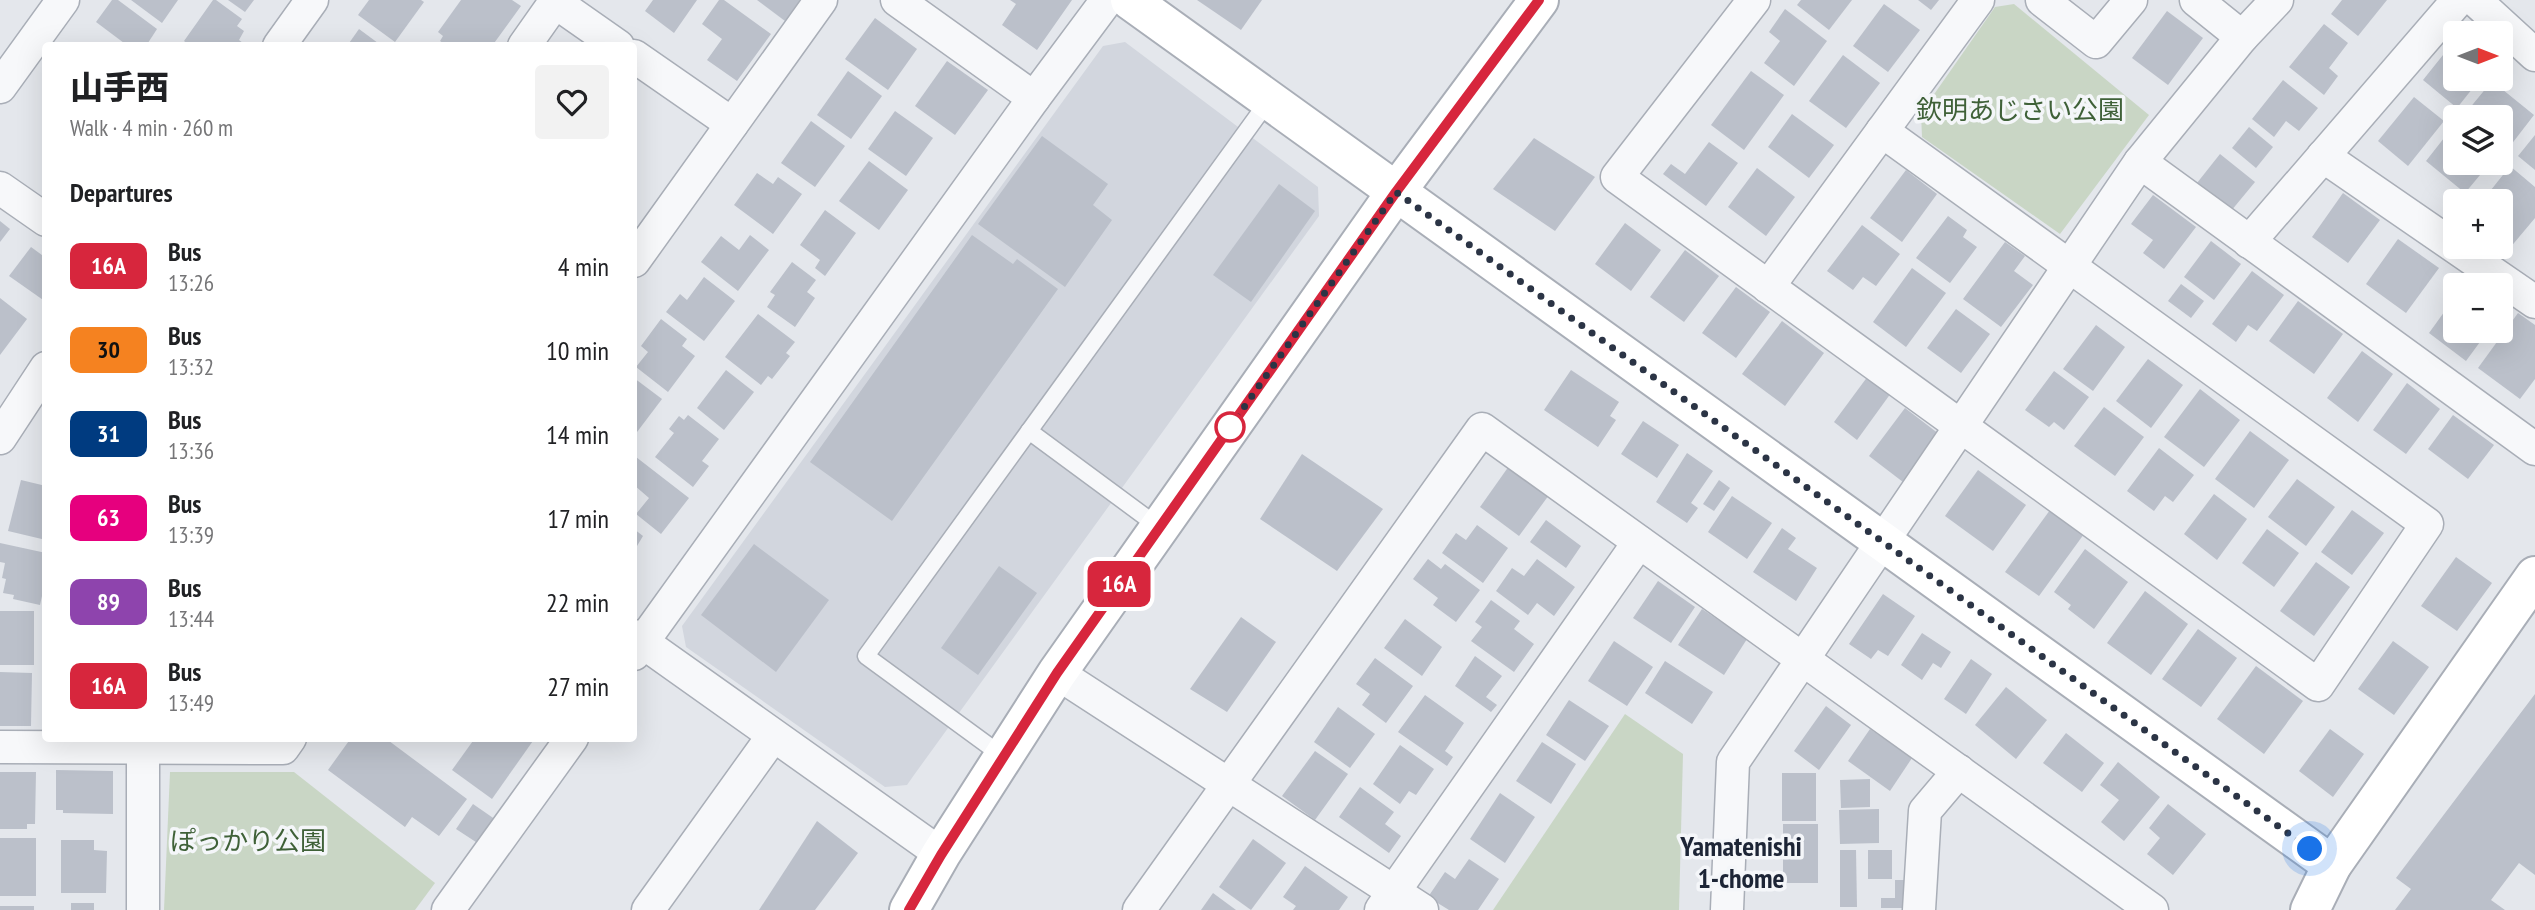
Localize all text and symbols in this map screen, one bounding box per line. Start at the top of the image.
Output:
north arrow [2443,21,2513,91]
map controls [2443,21,2513,343]
text: 山手西 [70,65,169,108]
button: heart [535,65,609,139]
park label: 欽明あじさい公園 [1916,93,2124,126]
button: layers [2443,105,2513,175]
text: Walk · 4 min · 260 m [70,113,233,142]
text: Departures [70,176,173,209]
button: + [2443,189,2513,259]
text: Bus [168,235,201,268]
text: 16A [91,250,126,281]
text: 4 min [558,250,609,283]
text: 13:26 [168,268,214,297]
button: − [2443,273,2513,343]
text: Bus [168,319,201,352]
text: 30 [97,334,120,365]
text: 10 min [546,334,609,367]
text: 13:32 [168,352,214,381]
text: Bus [168,403,201,436]
unlabelled marker [1215,412,1245,442]
text: 31 [97,418,120,449]
text: 14 min [546,418,609,451]
text: 13:36 [168,436,214,465]
text: Bus [168,487,201,520]
text: 63 [97,502,120,533]
text: 17 min [547,502,609,535]
text: 13:39 [168,520,214,549]
line badge: 16A [1079,561,1159,607]
text: 16A [1102,568,1136,599]
text: Bus [168,571,201,604]
text: 89 [97,586,120,617]
text: 22 min [546,586,609,619]
text: 13:44 [168,604,214,633]
text: Bus [168,655,201,688]
text: 16A [91,670,126,701]
text: 27 min [547,670,609,703]
text: 13:49 [168,688,214,717]
park label: ぽっかり公園 [170,824,326,857]
district label: Yamatenishi 1-chome [1679,827,1802,896]
your location [2292,831,2327,866]

